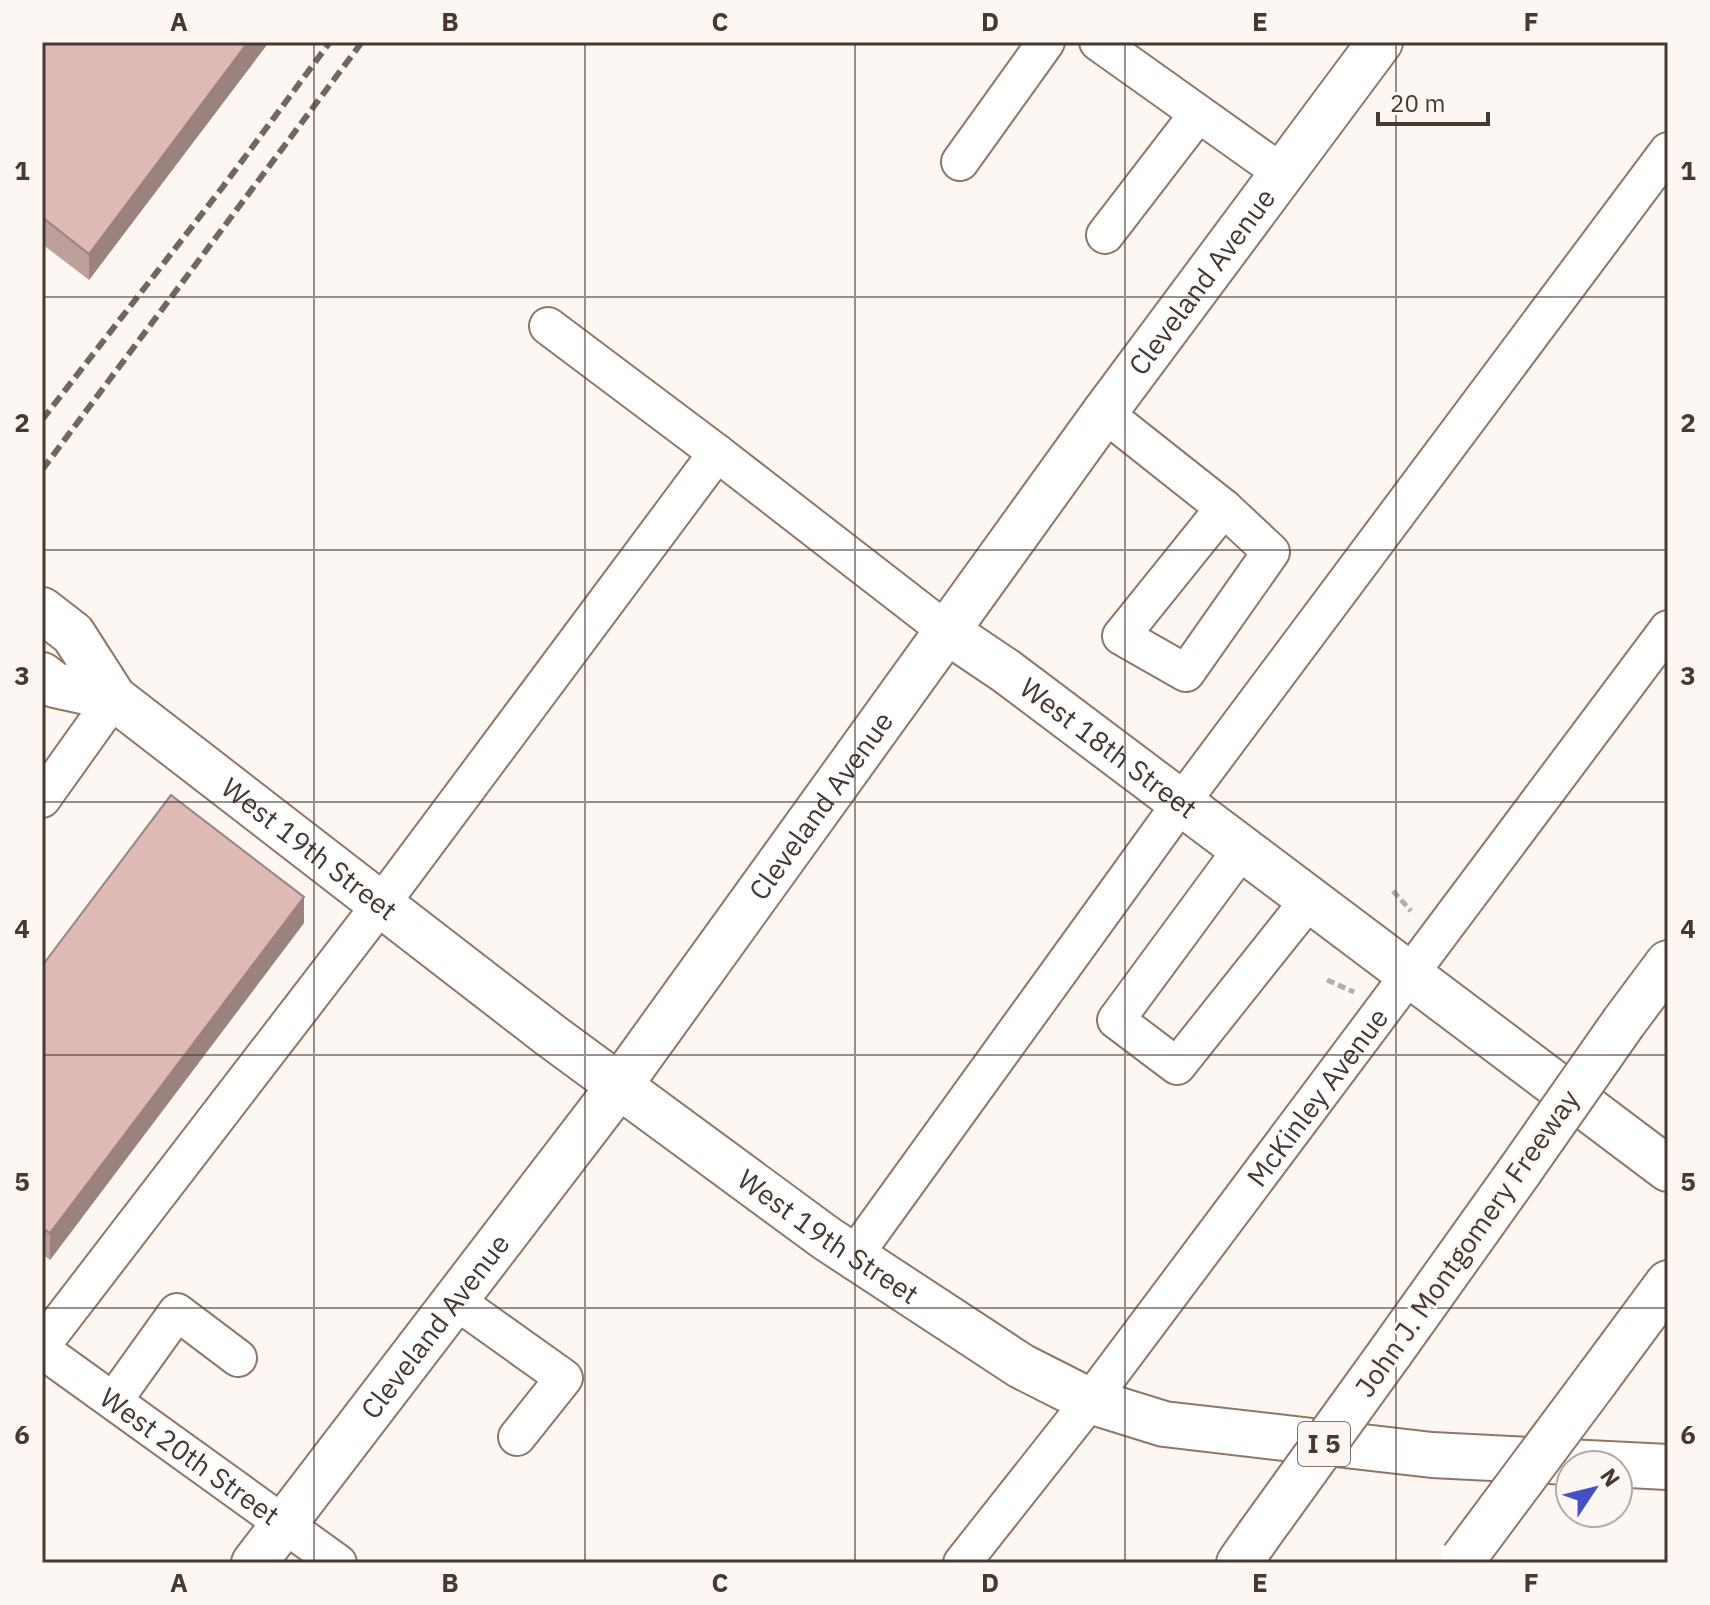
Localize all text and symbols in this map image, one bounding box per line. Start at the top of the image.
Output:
text: A [170,4,188,38]
text: B [441,4,459,38]
text: C [712,4,729,38]
text: D [981,4,999,38]
text: E [1252,4,1268,38]
text: F [1523,4,1539,38]
scale bar [1378,76,1488,126]
text: 20 m [1390,87,1445,119]
text: 1 [14,153,30,187]
text: 1 [1680,153,1696,187]
street label: Cleveland Avenue [1120,180,1283,382]
text: 2 [14,405,30,439]
text: 2 [1680,405,1696,439]
text: 3 [14,658,30,692]
text: 3 [1680,658,1696,692]
street label: West 18th Street [1013,669,1205,826]
street label: Cleveland Avenue [740,704,901,907]
street label: West 19th Street [214,769,405,928]
text: 4 [14,911,30,945]
text: 4 [1680,911,1696,945]
street label: McKinley Avenue [1238,1000,1396,1194]
street label: John J. Montgomery Freeway [1346,1082,1587,1404]
street label: West 19th Street [731,1160,926,1312]
text: 5 [14,1164,30,1198]
text: 5 [1680,1164,1696,1198]
street label: Cleveland Avenue [352,1226,517,1426]
street label: West 20th Street [93,1379,287,1533]
text: 6 [14,1417,30,1451]
text: 6 [1680,1417,1696,1451]
road number: I 5 [1298,1422,1350,1466]
north arrow [1554,1449,1634,1529]
text: N [1594,1462,1627,1492]
text: A [170,1565,188,1599]
text: B [441,1565,459,1599]
text: C [712,1565,729,1599]
text: D [981,1565,999,1599]
text: E [1252,1565,1268,1599]
text: F [1523,1565,1539,1599]

